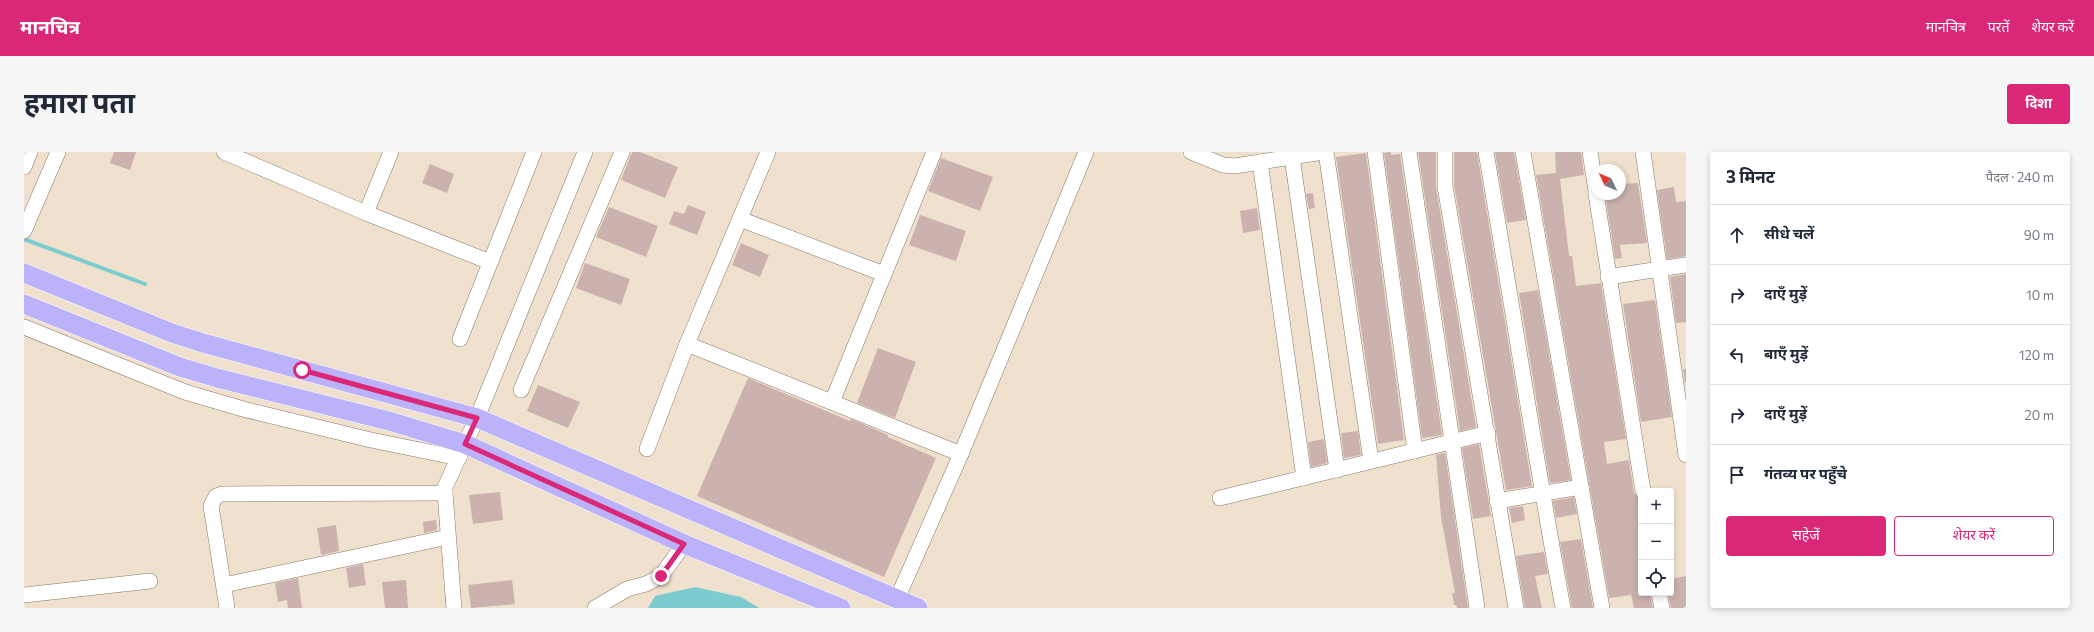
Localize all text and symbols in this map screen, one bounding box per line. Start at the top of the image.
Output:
text: मानचित्र [20,15,80,38]
text: मानचित्र [1926,18,1966,35]
text: परतें [1988,18,2009,35]
text: शेयर करें [2031,18,2074,35]
button: दिशा [2007,84,2070,124]
text: हमारा पता [24,85,135,119]
north arrow [1590,164,1626,200]
text: 3 मिनट [1726,166,1775,187]
text: पैदल · 240 m [1986,169,2054,185]
icon: ahead [1726,224,1748,246]
text: सीधे चलें [1764,224,1814,242]
text: 90 m [2024,227,2054,243]
icon: right [1726,284,1748,306]
text: दाएँ मुड़ें [1764,284,1807,302]
text: 10 m [2026,287,2054,303]
icon: left [1726,344,1748,366]
text: बाएँ मुड़ें [1764,344,1808,362]
text: 120 m [2019,347,2054,363]
route start [293,361,311,379]
icon: right [1726,404,1748,426]
text: दाएँ मुड़ें [1764,404,1807,422]
text: 20 m [2025,407,2054,423]
icon: arrive [1726,464,1748,486]
text: गंतव्य पर पहुँचे [1764,464,1847,482]
map controls [1638,488,1674,596]
button: + [1638,488,1674,524]
button: सहेजें [1726,516,1886,556]
button: शेयर करें [1894,516,2054,556]
button: − [1638,524,1674,560]
button: locate [1638,560,1674,596]
route end [652,567,670,585]

